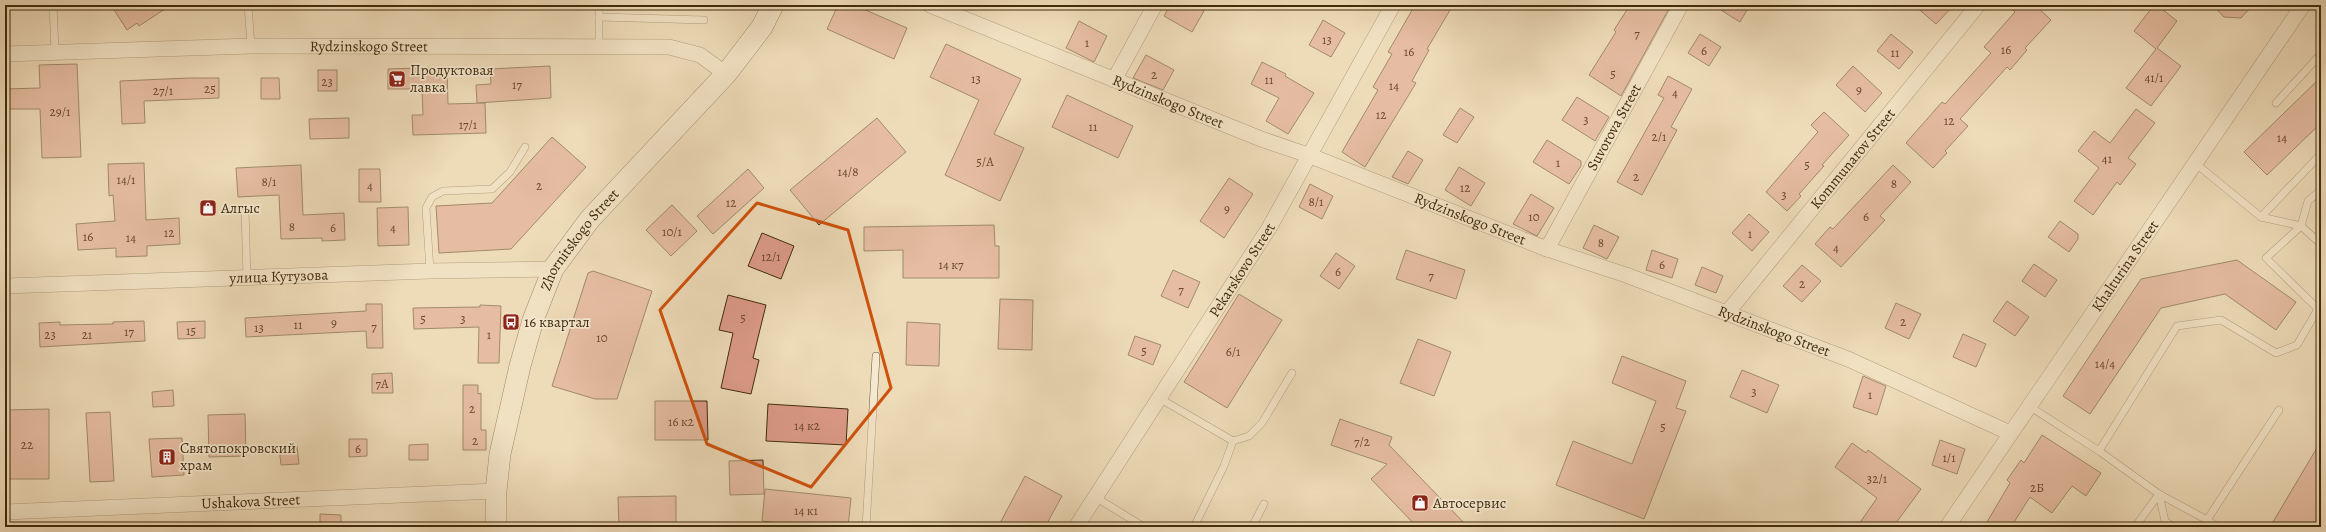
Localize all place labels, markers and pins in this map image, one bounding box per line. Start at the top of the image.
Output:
place label: Продуктовая лавка [410,60,494,97]
supermarket icon: Продуктовая лавка [387,69,407,89]
shop icon: Алгыс [198,198,218,218]
place label: Алгыс [220,198,260,218]
bus stop icon: 16 квартал [501,312,521,332]
place label: 16 квартал [524,312,590,332]
place label: Святопокровский храм [180,438,296,475]
building icon: Святопокровский храм [157,447,177,467]
shop icon: Автосервис [1410,493,1430,513]
place label: Автосервис [1432,493,1506,513]

